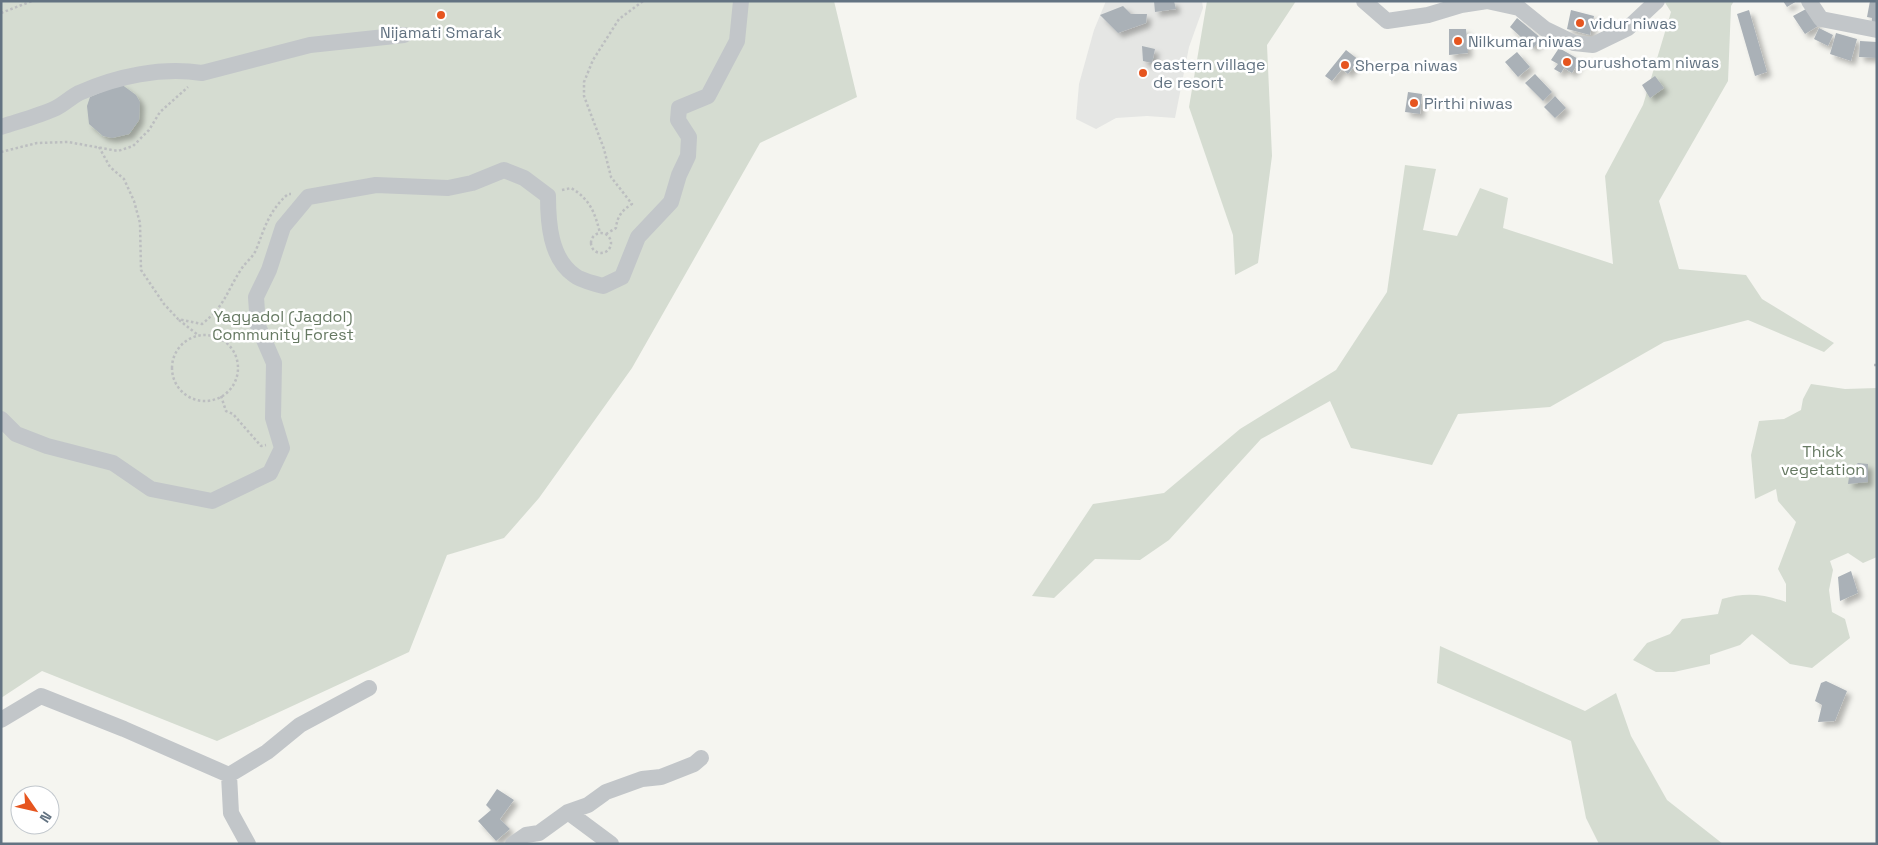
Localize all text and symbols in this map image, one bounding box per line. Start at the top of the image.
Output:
marker: Nijamati Smarak [435,9,447,21]
place label: vidur niwas [1590,13,1677,34]
marker: vidur niwas [1574,17,1586,29]
place label: Nijamati Smarak [380,22,502,43]
place label: Nilkumar niwas [1468,31,1582,52]
marker: Nilkumar niwas [1452,35,1464,47]
place label: purushotam niwas [1577,52,1719,73]
place label: eastern village de resort [1153,54,1265,93]
place label: Sherpa niwas [1355,55,1458,76]
marker: purushotam niwas [1561,56,1573,68]
marker: Sherpa niwas [1339,59,1351,71]
marker: eastern village de resort [1137,67,1149,79]
place label: Pirthi niwas [1424,93,1513,114]
marker: Pirthi niwas [1408,97,1420,109]
park label: Yagyadol (Jagdol) Community Forest [212,306,354,345]
park label: Thick vegetation [1781,441,1865,480]
north arrow [10,785,60,835]
text: N [36,808,56,826]

